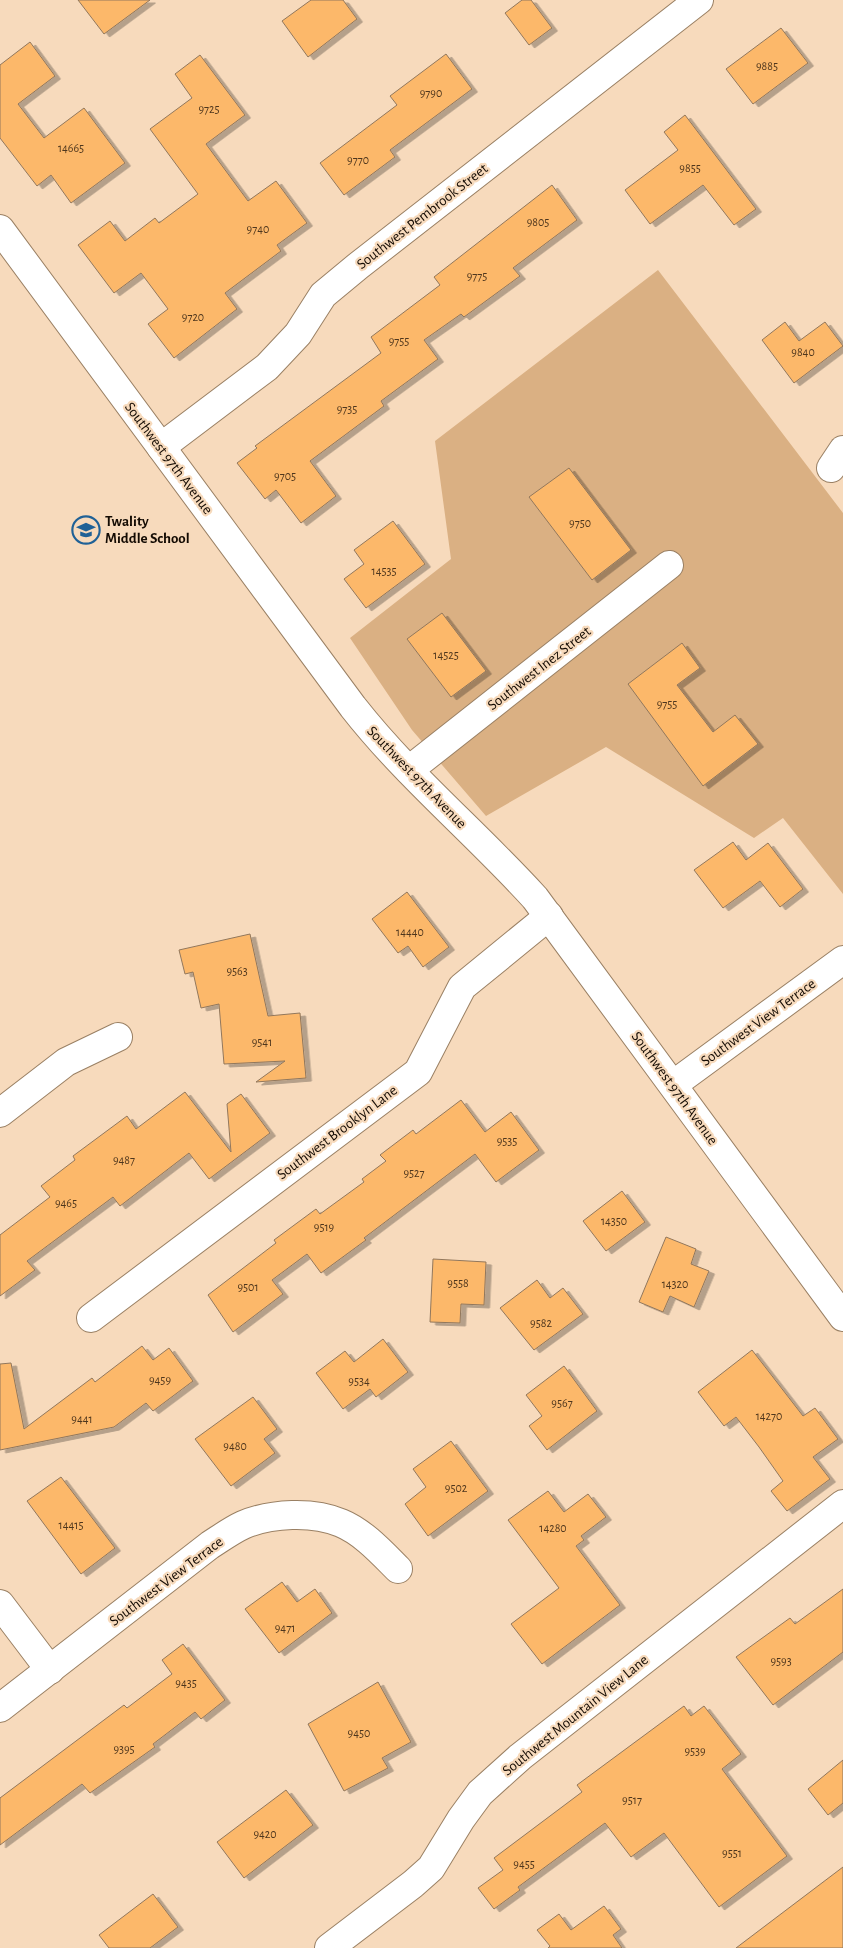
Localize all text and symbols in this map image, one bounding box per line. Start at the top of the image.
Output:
house number: 9885 [756,60,778,72]
house number: 9790 [420,87,442,99]
house number: 9725 [198,103,220,115]
house number: 14665 [58,142,84,154]
house number: 9770 [347,154,369,166]
street label: Southwest Pembrook Street [354,161,491,272]
house number: 9855 [679,162,701,174]
house number: 9805 [527,216,549,228]
house number: 9740 [247,223,269,235]
house number: 9775 [467,270,487,282]
house number: 9720 [182,311,204,323]
house number: 9755 [389,335,409,347]
house number: 9840 [791,346,815,358]
street label: Southwest 97th Avenue [122,400,216,517]
house number: 9735 [337,403,357,415]
house number: 9705 [274,470,296,482]
place label: Twality Middle School [105,514,190,546]
school or university icon: Twality Middle School [71,515,101,545]
house number: 9750 [569,517,591,529]
house number: 14535 [372,565,396,577]
street label: Southwest Inez Street [485,624,594,713]
house number: 14525 [433,649,459,661]
house number: 9755 [657,698,677,710]
street label: Southwest 97th Avenue [364,723,469,831]
house number: 14440 [396,926,424,938]
house number: 9563 [226,965,248,977]
street label: Southwest View Terrace [698,976,818,1069]
street label: Southwest 97th Avenue [629,1029,721,1148]
house number: 9541 [252,1036,272,1048]
street label: Southwest Brooklyn Lane [274,1082,400,1182]
house number: 9535 [497,1135,517,1147]
house number: 9487 [113,1154,135,1166]
house number: 9527 [403,1167,425,1179]
house number: 9465 [55,1197,77,1209]
house number: 14350 [601,1215,627,1227]
house number: 9519 [314,1221,335,1233]
house number: 9558 [447,1277,469,1289]
house number: 14320 [662,1278,688,1290]
house number: 9501 [237,1281,259,1293]
house number: 9582 [530,1317,552,1329]
house number: 9459 [149,1374,171,1386]
house number: 9534 [348,1375,370,1387]
house number: 9567 [551,1397,573,1409]
house number: 14270 [756,1410,782,1422]
house number: 9441 [71,1413,93,1425]
house number: 9480 [223,1440,247,1452]
house number: 9502 [445,1482,468,1494]
house number: 14415 [59,1519,83,1531]
house number: 14280 [539,1522,567,1534]
street label: Southwest View Terrace [107,1534,226,1629]
house number: 9471 [275,1622,295,1634]
street label: Southwest Mountain View Lane [500,1652,651,1779]
house number: 9593 [770,1655,792,1667]
house number: 9435 [175,1677,197,1689]
house number: 9450 [348,1727,370,1739]
house number: 9395 [113,1743,135,1755]
house number: 9539 [684,1745,706,1757]
house number: 9517 [622,1794,642,1806]
house number: 9420 [253,1828,277,1840]
house number: 9551 [722,1847,742,1859]
house number: 9455 [513,1858,535,1870]

